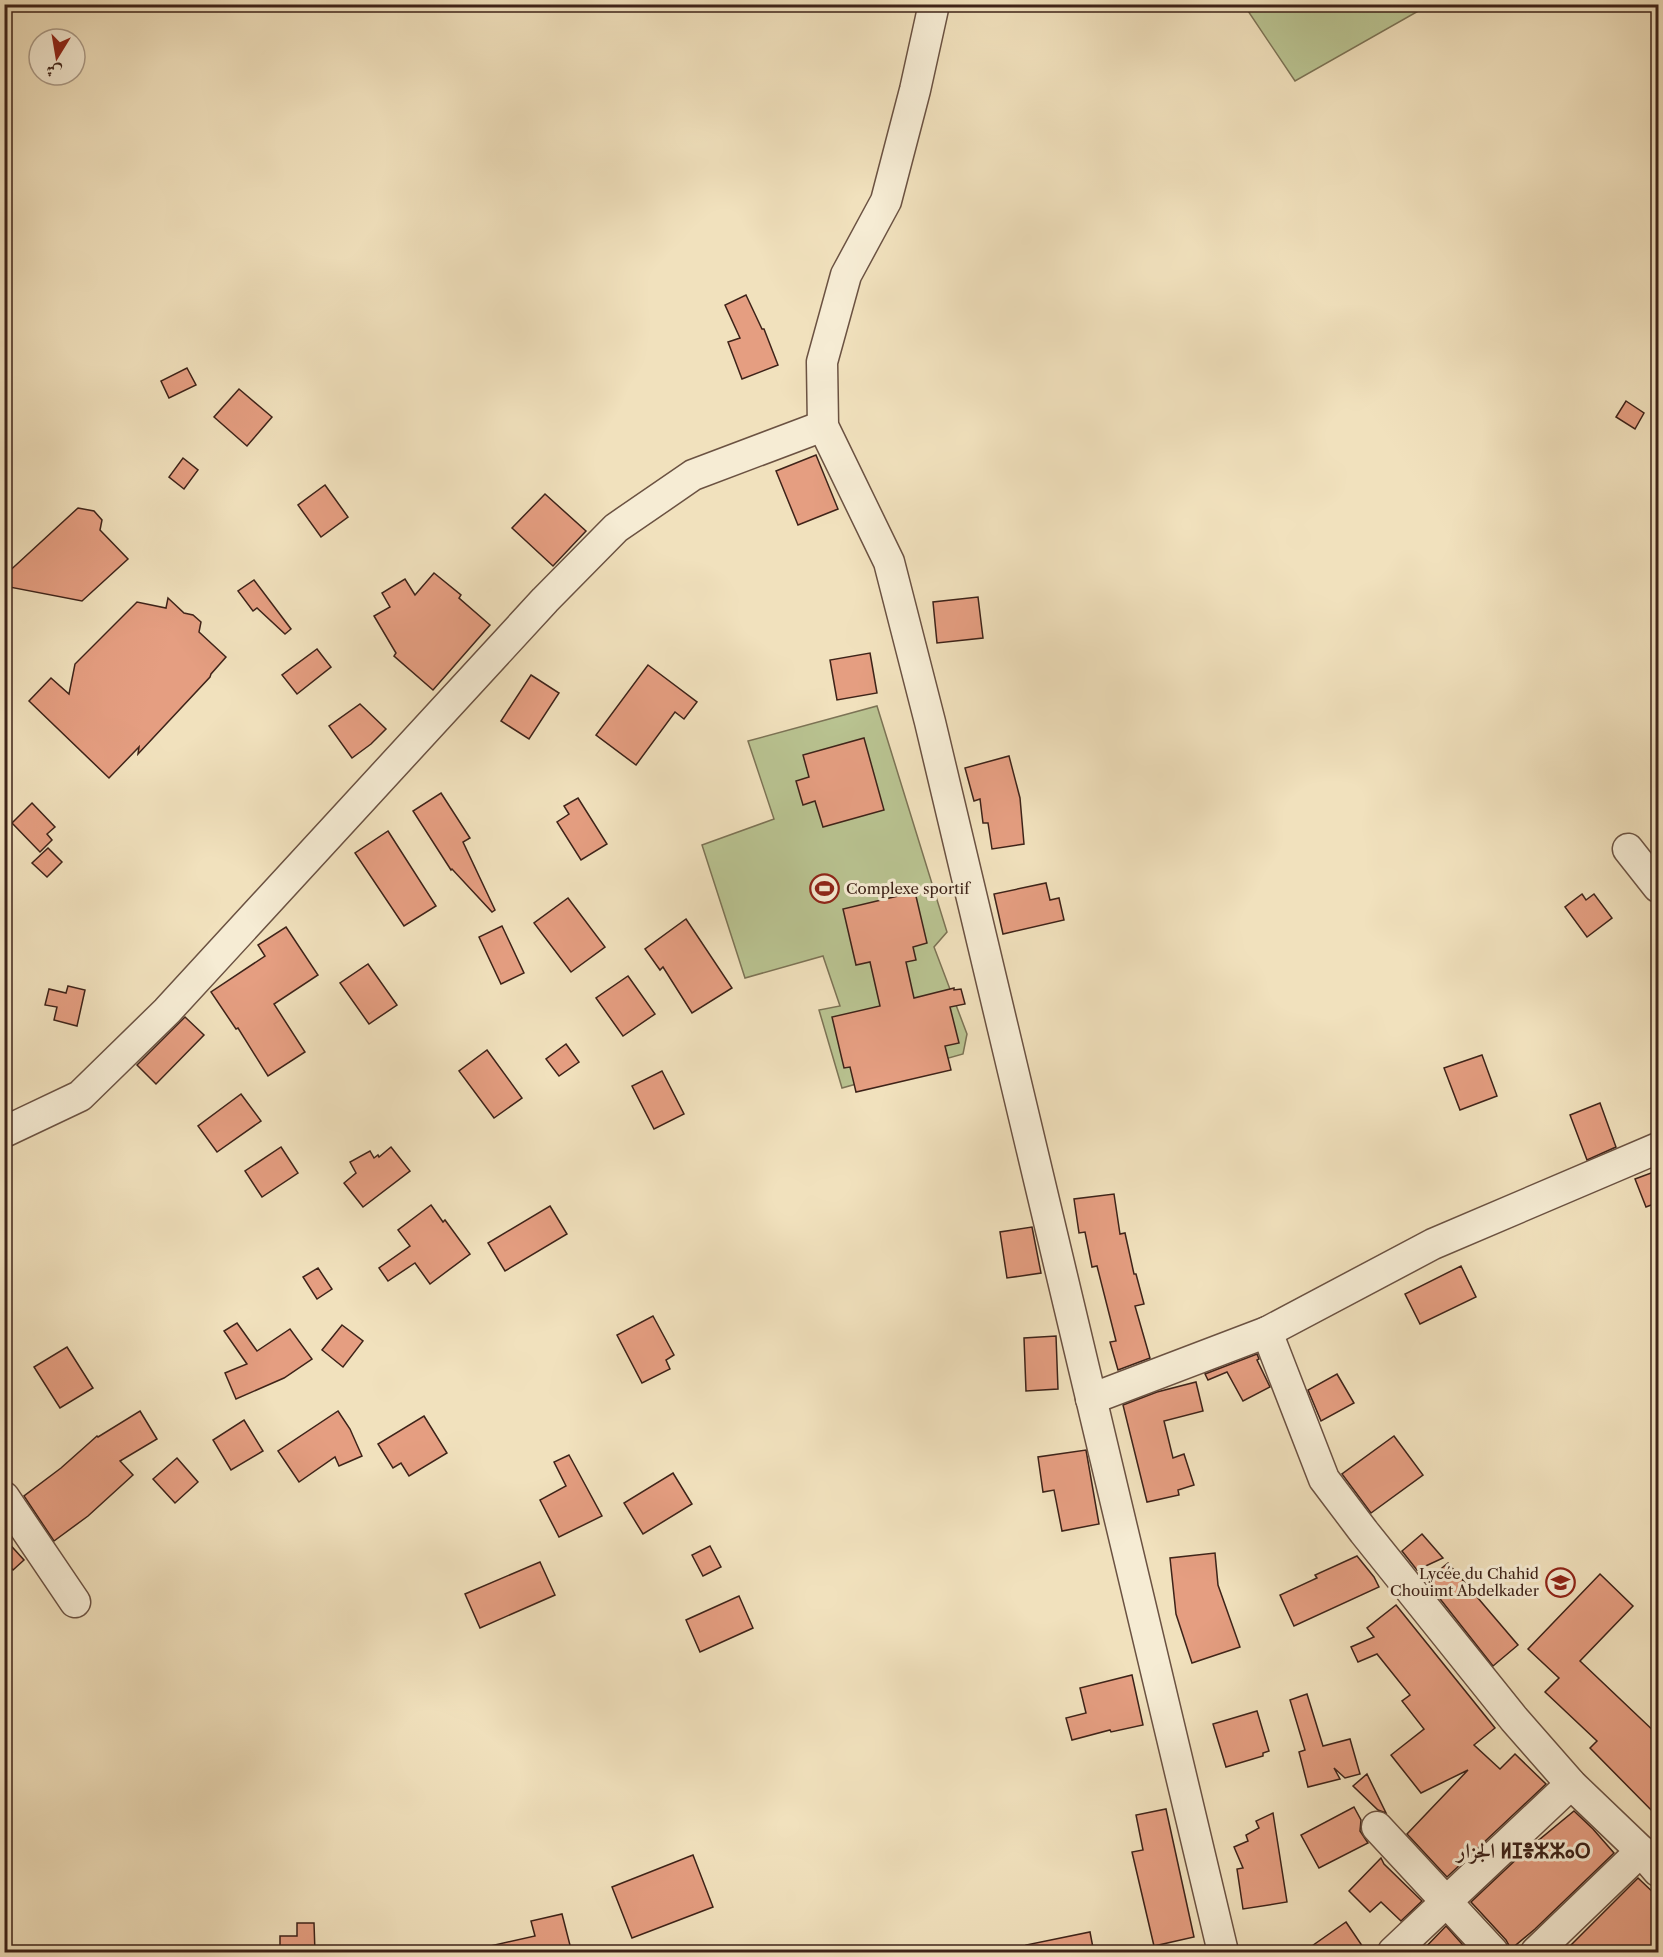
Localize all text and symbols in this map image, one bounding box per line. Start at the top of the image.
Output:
north arrow [27,27,87,87]
text: ش [44,60,64,83]
sports icon: Complexe sportif [809,872,841,904]
place label: Complexe sportif [846,879,971,898]
place label: Lycée du Chahid Chouimt Abdelkader [1390,1564,1540,1600]
school or university icon: Lycée du Chahid Chouimt Abdelkader [1544,1566,1576,1598]
district label: الجزار ⵍⵊⴻⵣⵣⴰⵔ [1455,1838,1591,1865]

